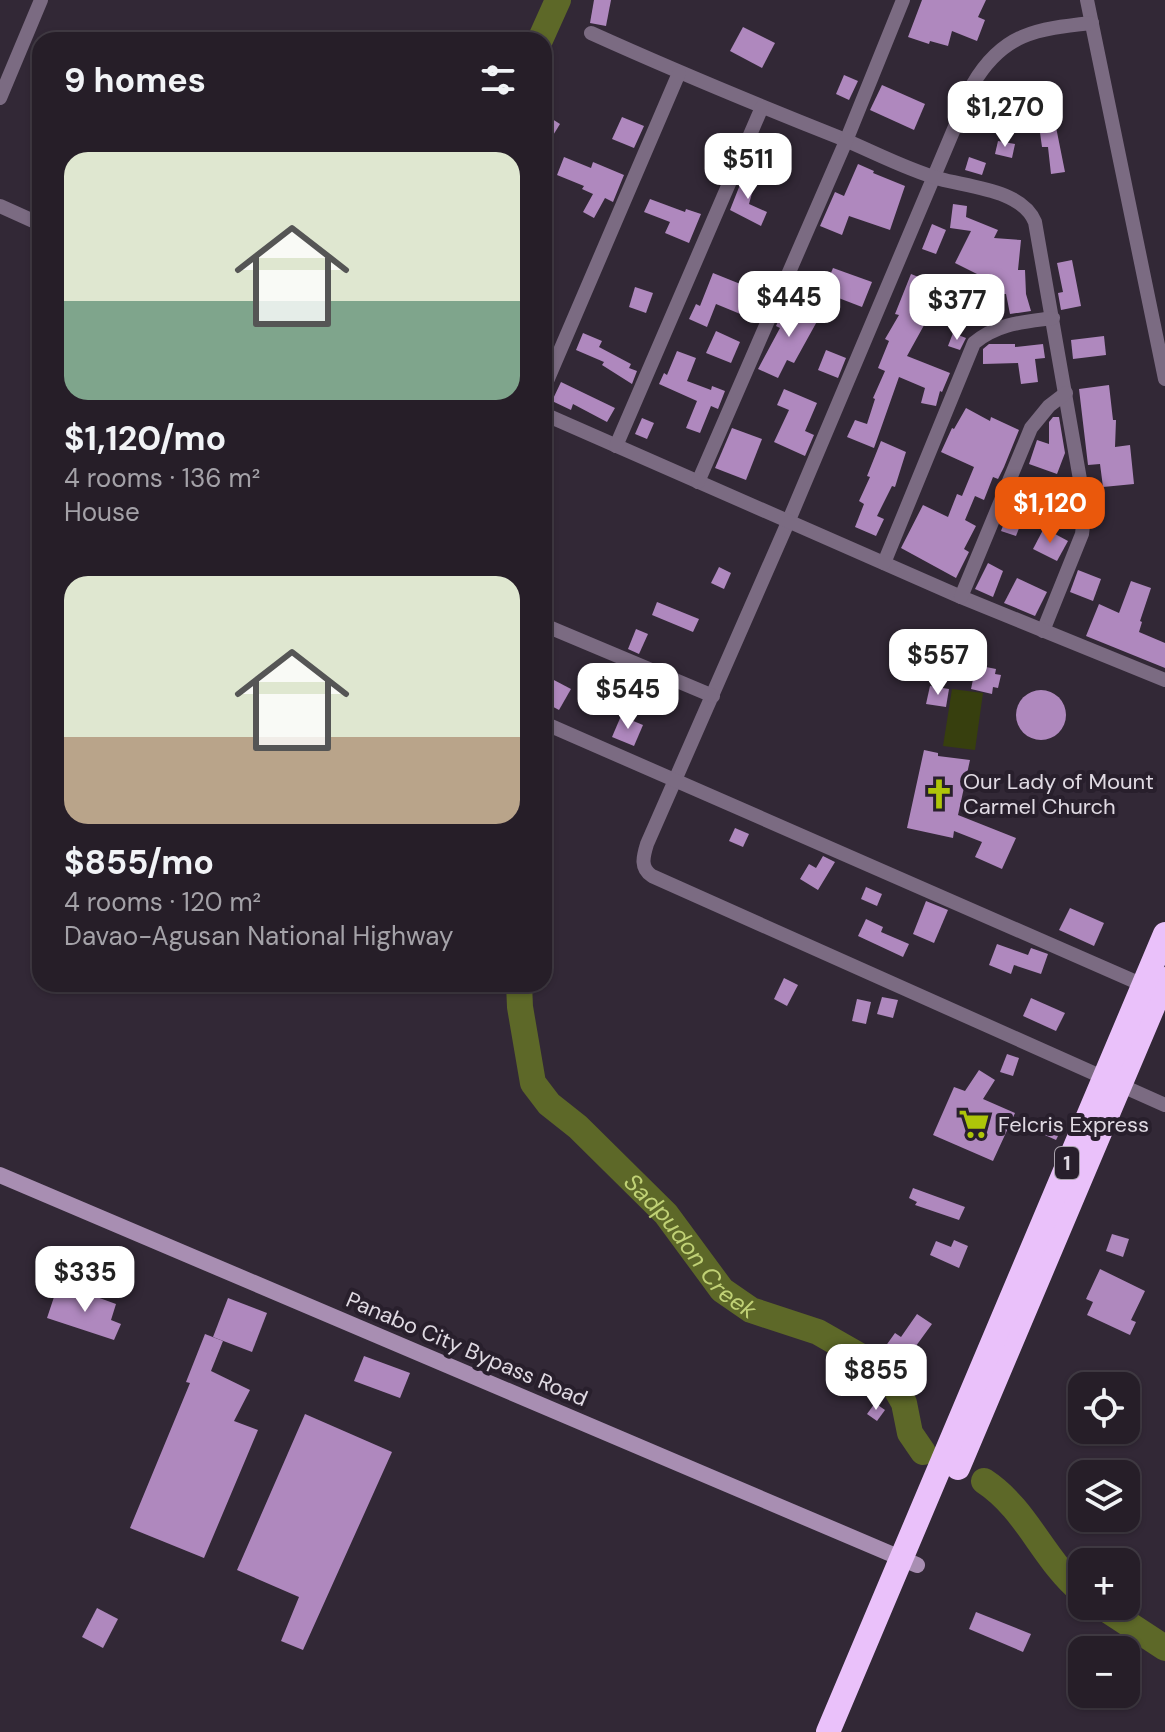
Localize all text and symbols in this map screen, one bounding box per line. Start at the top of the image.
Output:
text: 9 homes [64,58,206,103]
icon: filters [476,58,520,102]
pin: $1,270 [940,81,1070,149]
text: $1,270 [966,90,1044,124]
pin: $511 [701,133,795,201]
text: $511 [723,142,773,176]
icon: home [220,204,364,348]
pin: $445 [742,271,836,339]
pin: $377 [910,274,1004,342]
text: $445 [756,280,822,314]
text: $377 [927,283,987,317]
text: $1,120/mo [64,416,226,461]
text: 4 rooms · 136 m² [64,461,260,495]
pin: $1,120 [985,477,1115,545]
text: $1,120 [1013,486,1087,520]
text: House [64,495,140,529]
icon: home [220,628,364,772]
pin: $557 [891,629,985,697]
text: $557 [907,638,969,672]
pin: $545 [581,663,675,731]
text: $545 [596,672,660,706]
place label: Our Lady of Mount Carmel Church [963,767,1154,821]
church icon: Our Lady of Mount Carmel Church [922,777,956,811]
text: $855/mo [64,840,214,885]
text: 4 rooms · 120 m² [64,885,261,919]
text: Davao-Agusan National Highway [64,919,454,953]
supermarket icon: Felcris Express [957,1107,991,1141]
place label: Felcris Express [998,1110,1149,1139]
road number: 1 [1055,1147,1079,1179]
water label: Sadpudon Creek [618,1166,764,1326]
pin: $335 [38,1246,132,1314]
text: $335 [53,1255,117,1289]
street label: Panabo City Bypass Road [342,1285,592,1413]
pin: $855 [829,1344,923,1412]
text: $855 [844,1353,908,1387]
map controls [1068,1372,1140,1708]
button: locate [1068,1372,1140,1444]
button: layers [1068,1460,1140,1532]
button: + [1068,1548,1140,1620]
button: − [1068,1636,1140,1708]

